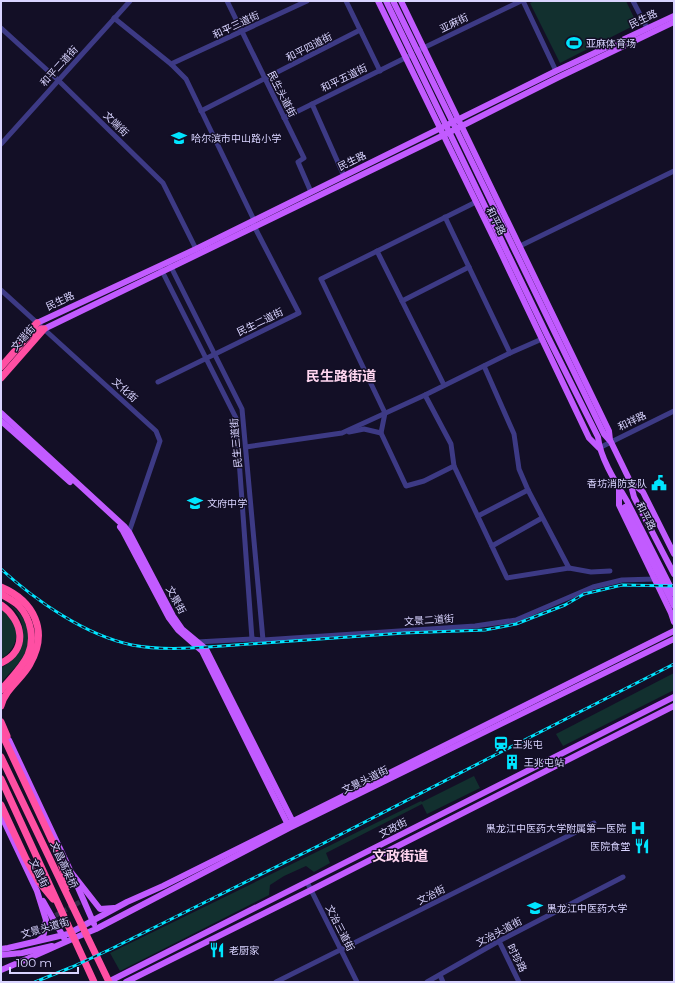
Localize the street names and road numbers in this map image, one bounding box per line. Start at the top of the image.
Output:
street label: 民生路 [627,7,659,31]
street label: 和平三道街 [211,9,261,41]
street label: 亚麻街 [438,11,470,35]
street label: 和平四道街 [284,30,334,64]
street label: 和平二道街 [37,43,81,89]
street label: 和平五道街 [319,61,369,95]
street label: 民生头道街 [265,69,299,119]
street label: 文端街 [101,109,131,139]
street label: 民生路 [336,149,368,173]
street label: 和平路 [483,205,509,237]
street label: 民生路 [44,289,76,313]
street label: 民生二道街 [235,305,285,339]
street label: 文瑞街 [8,322,38,354]
street label: 文化街 [110,375,140,405]
street label: 和祥路 [616,409,648,433]
street label: 民生三道街 [227,418,245,468]
street label: 和平路 [633,500,659,532]
street label: 文景街 [163,584,189,616]
street label: 文景二道街 [404,612,454,628]
street label: 文景头道街 [340,763,390,797]
street label: 文政街 [377,815,409,841]
street label: 文昌高架桥 [48,840,80,890]
street label: 文昌街 [27,857,51,889]
street label: 文治街 [415,882,447,908]
street label: 文治三道街 [323,903,357,953]
street label: 文景头道街 [19,915,71,941]
street label: 文治头道街 [474,915,524,949]
street label: 时珍路 [504,942,530,974]

